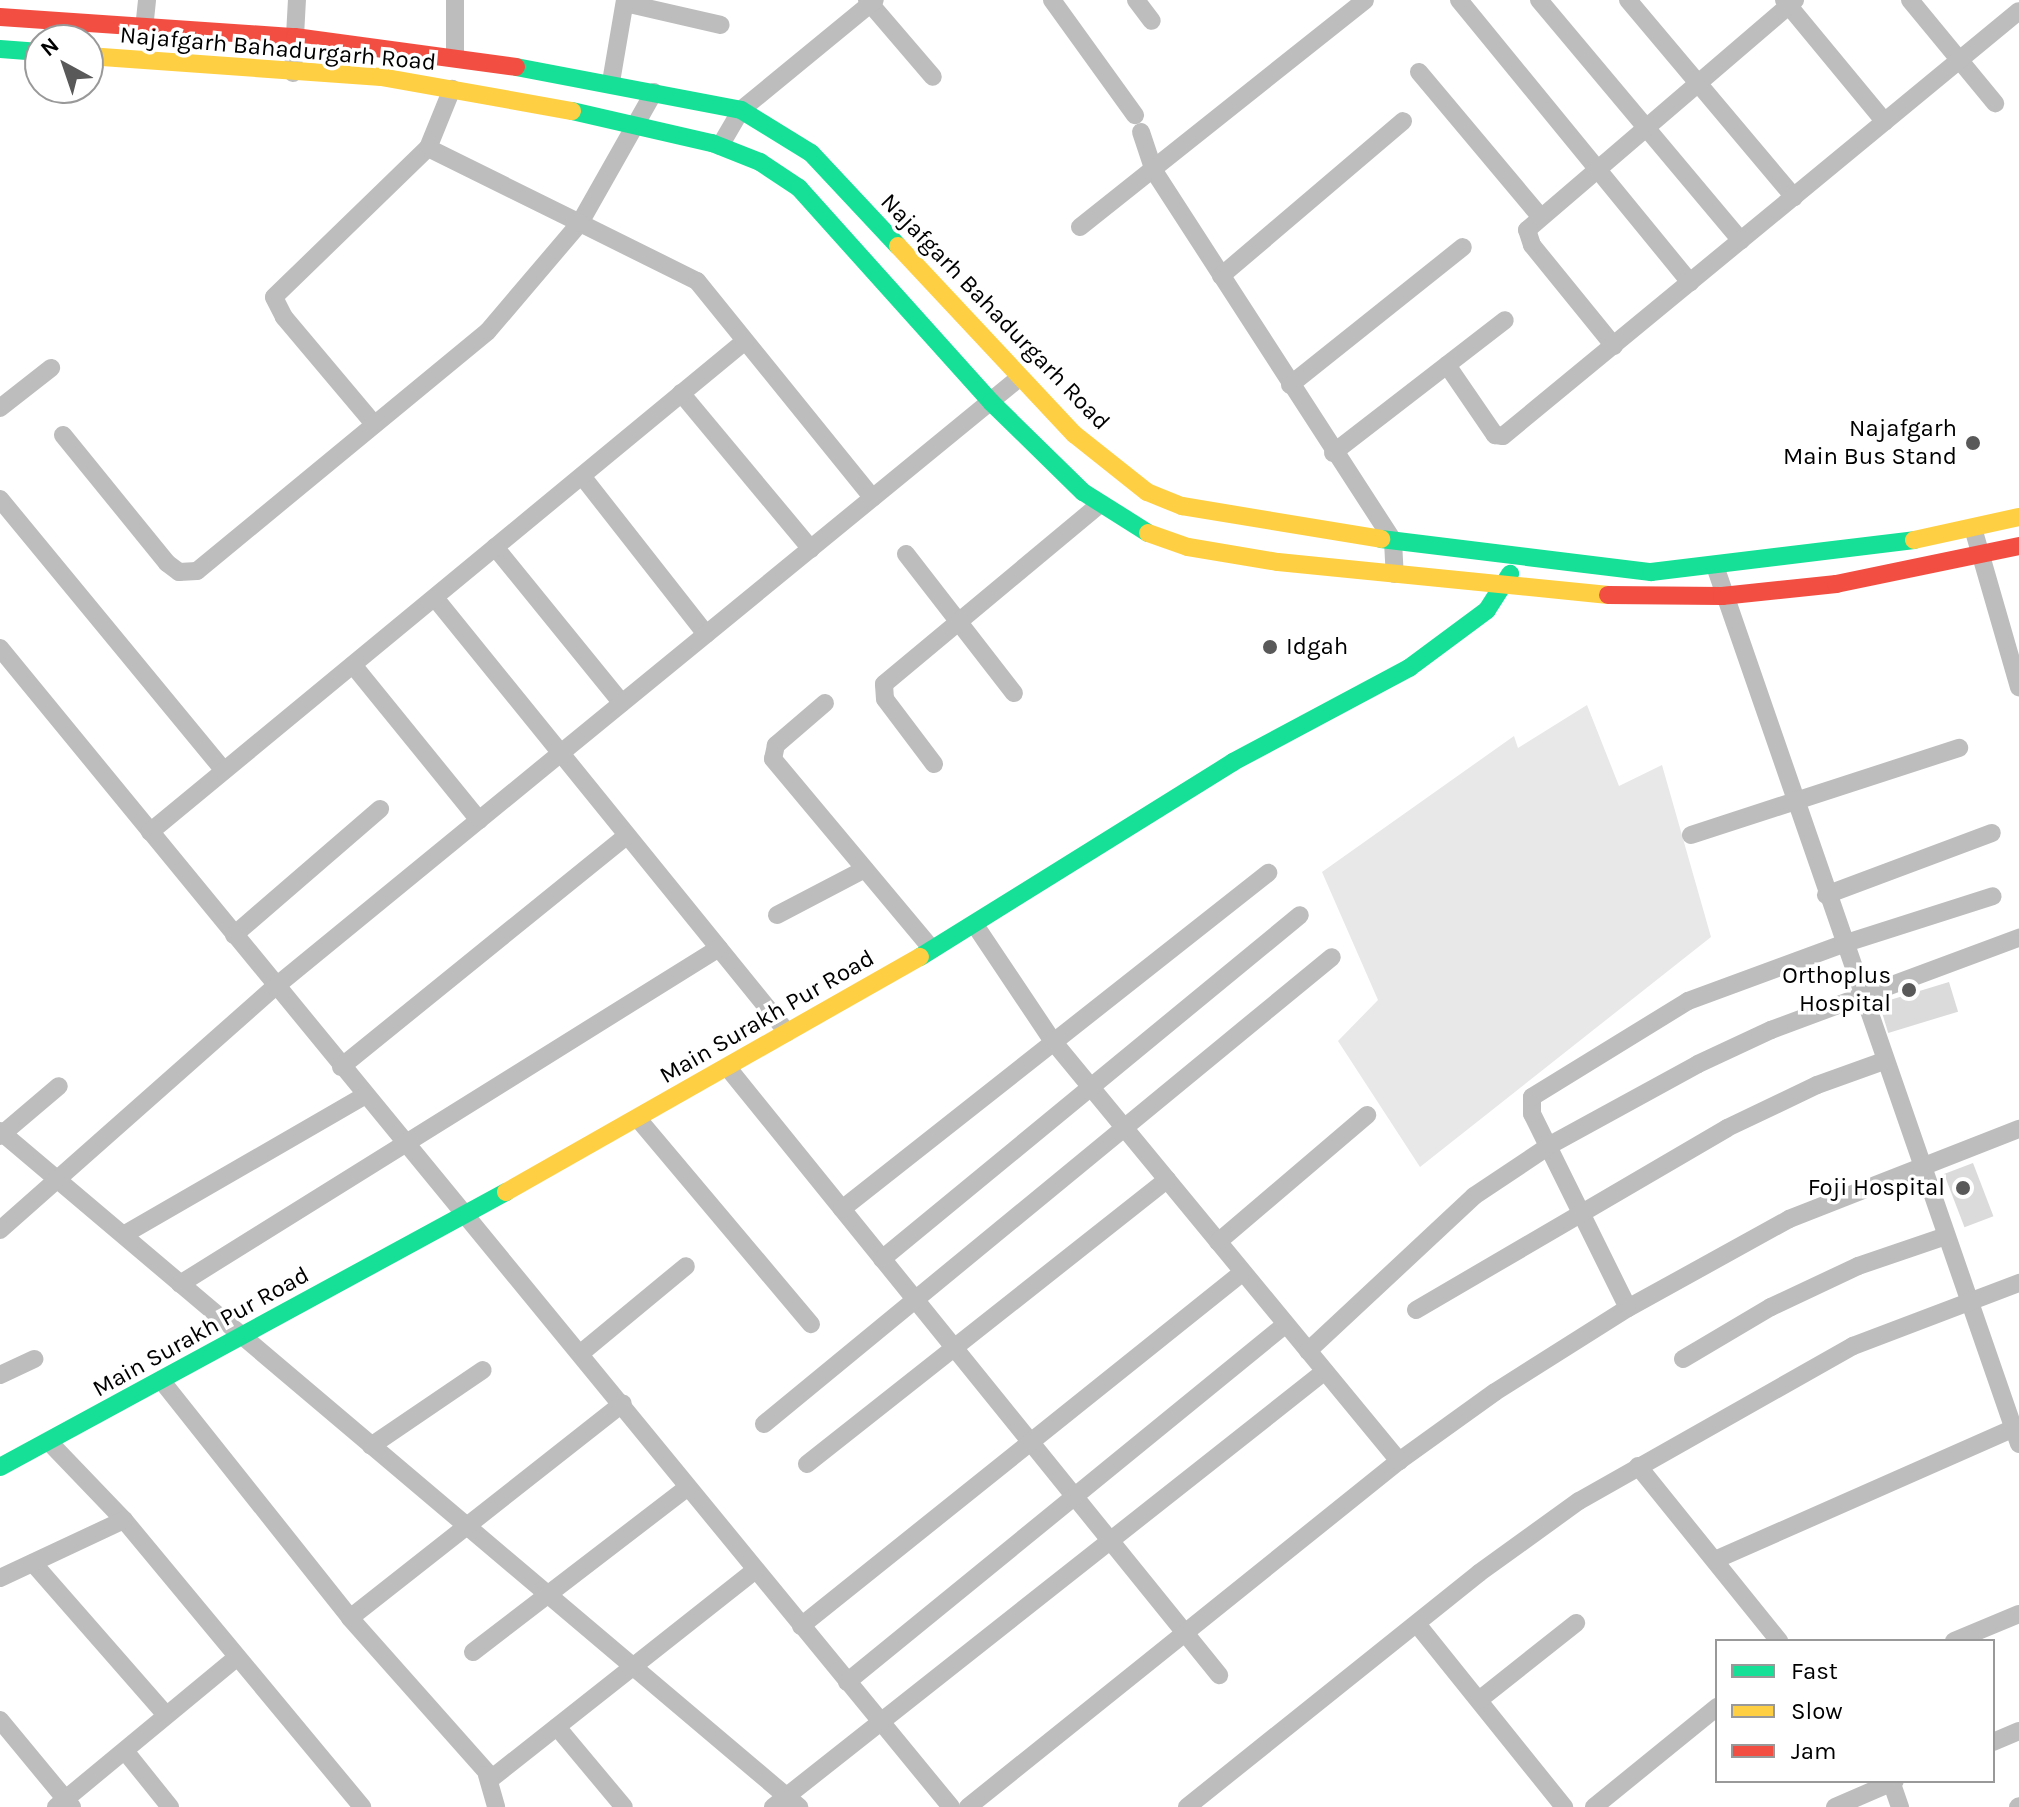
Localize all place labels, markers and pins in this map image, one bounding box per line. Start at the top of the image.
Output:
place label: Najafgarh Main Bus Stand [1783,415,1957,471]
marker: Najafgarh Main Bus Stand [1964,434,1982,452]
place label: Idgah [1286,633,1348,661]
marker: Idgah [1261,638,1279,656]
place label: Orthoplus Hospital [1782,962,1891,1018]
marker: Orthoplus Hospital [1898,979,1920,1001]
place label: Foji Hospital [1808,1174,1945,1202]
marker: Foji Hospital [1952,1177,1974,1199]

